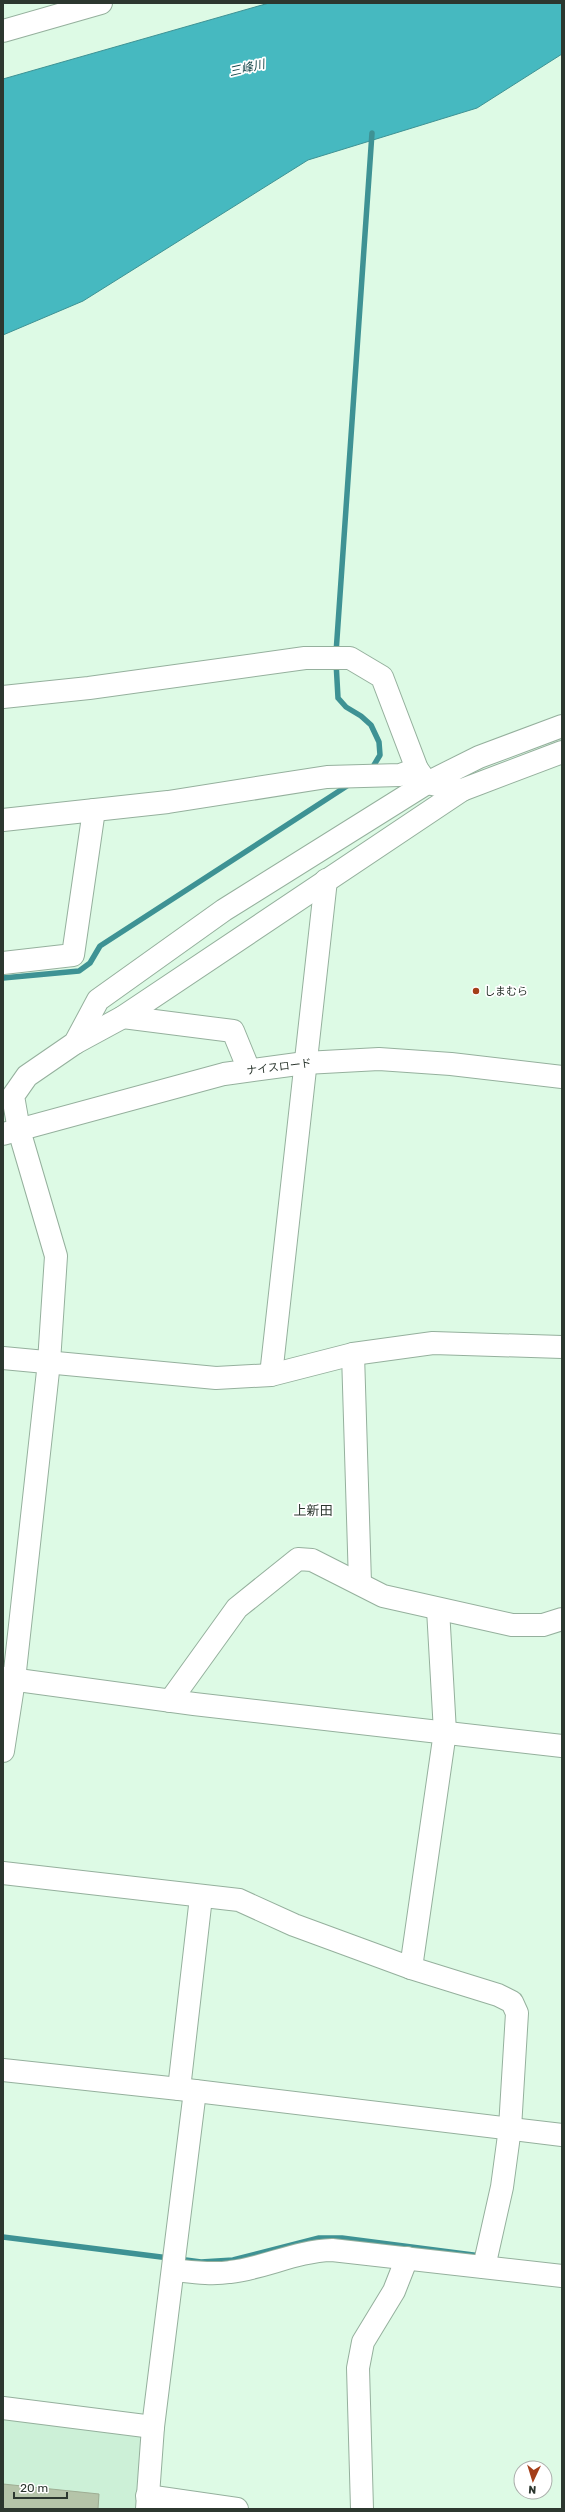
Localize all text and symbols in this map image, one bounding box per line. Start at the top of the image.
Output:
water label: 三峰川 [228,57,268,79]
place label: しまむら [484,985,528,998]
marker: しまむら [471,986,481,996]
street label: ナイスロード [246,1057,312,1077]
district label: 上新田 [293,1503,333,1518]
north arrow [513,2460,553,2500]
scale bar [14,2474,67,2500]
text: 20 m [20,2481,48,2495]
text: N [528,2483,537,2496]

